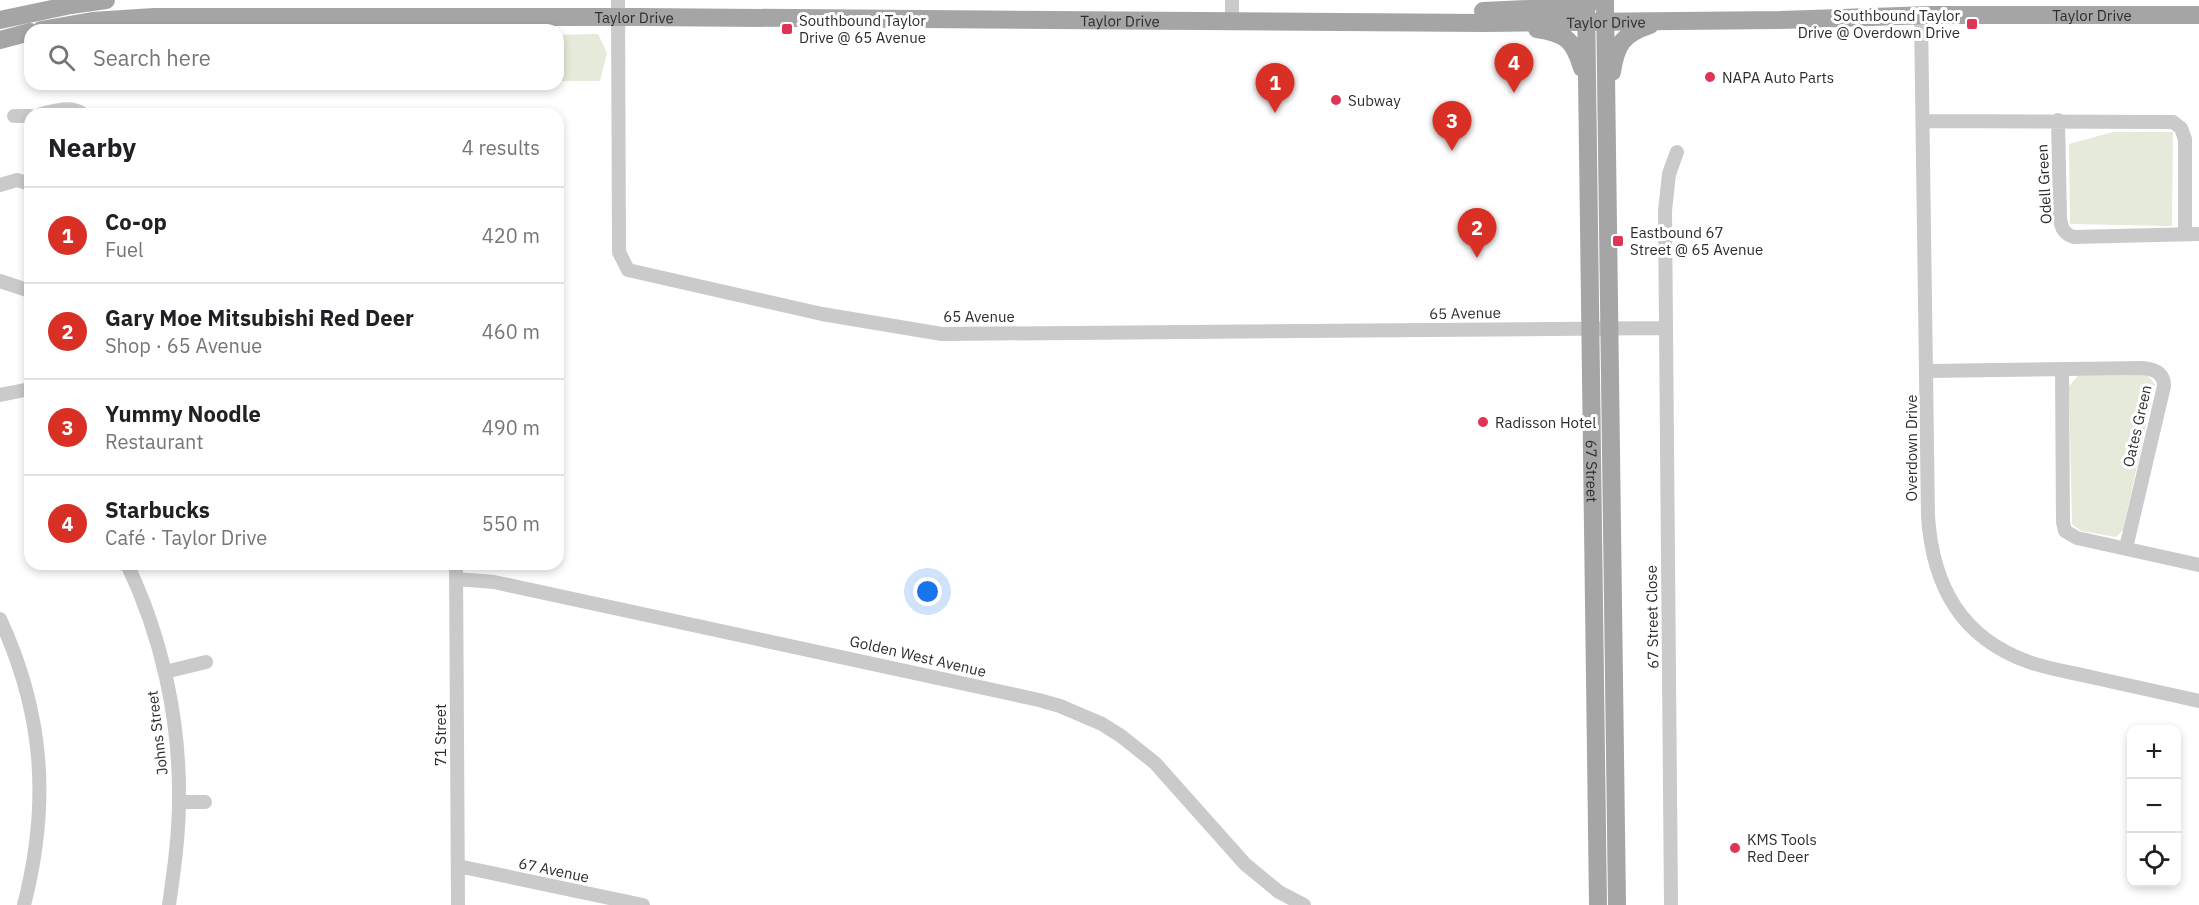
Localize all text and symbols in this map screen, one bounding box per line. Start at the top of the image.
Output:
place label: Southbound Taylor Drive @ Overdown Drive [1798,6,1960,42]
street label: Taylor Drive [2052,6,2132,25]
street label: Taylor Drive [594,7,674,27]
place label: Southbound Taylor Drive @ 65 Avenue [799,11,926,47]
street label: Taylor Drive [1080,11,1160,30]
street label: Taylor Drive [1566,12,1646,32]
marker: Southbound Taylor Drive @ Overdown Drive [1965,17,1979,31]
marker: Southbound Taylor Drive @ 65 Avenue [780,22,794,36]
search box [24,24,564,90]
icon: search [45,41,78,74]
text: Search here [93,43,211,72]
pin: 4 [1494,44,1534,93]
pin: 1 [1256,63,1294,113]
place label: NAPA Auto Parts [1722,68,1834,87]
marker: NAPA Auto Parts [1703,70,1717,84]
place label: Subway [1348,91,1401,110]
marker: Subway [1329,93,1343,107]
pin: 3 [1432,102,1472,151]
text: Nearby [48,130,136,164]
text: 4 results [462,134,540,161]
street label: Odell Green [2032,144,2056,224]
text: Co-op [105,207,167,236]
pin: 2 [1458,208,1496,258]
text: 1 [62,222,74,249]
text: 420 m [482,222,540,249]
place label: Eastbound 67 Street @ 65 Avenue [1630,223,1763,259]
marker: Eastbound 67 Street @ 65 Avenue [1611,234,1625,248]
text: Fuel [105,236,143,263]
text: Gary Moe Mitsubishi Red Deer [105,303,414,332]
street label: 65 Avenue [1429,303,1501,323]
street label: 65 Avenue [943,307,1015,326]
text: 2 [62,318,74,345]
text: 460 m [482,318,540,345]
text: Shop · 65 Avenue [105,332,262,359]
street label: Oates Green [2118,383,2156,469]
street label: Overdown Drive [1902,395,1921,501]
text: Yummy Noodle [105,399,261,428]
place label: Radisson Hotel [1495,413,1596,432]
text: 3 [62,414,74,441]
text: 490 m [482,414,540,441]
marker: Radisson Hotel [1476,415,1490,429]
text: Restaurant [105,428,203,455]
street label: 67 Street [1582,439,1602,502]
text: Starbucks [105,495,210,524]
text: 4 [62,510,74,537]
text: 550 m [482,510,540,537]
text: Café · Taylor Drive [105,524,267,551]
street label: 67 Street Close [1642,565,1662,669]
your location [913,577,942,606]
street label: Golden West Avenue [848,631,988,681]
street label: Johns Street [142,690,172,776]
street label: 71 Street [431,704,450,766]
map controls [2127,725,2181,887]
button: + [2127,725,2181,779]
button: − [2127,779,2181,833]
place label: KMS Tools Red Deer [1747,830,1817,866]
button: locate [2127,833,2181,887]
marker: KMS Tools Red Deer [1728,841,1742,855]
street label: 67 Avenue [517,853,591,887]

